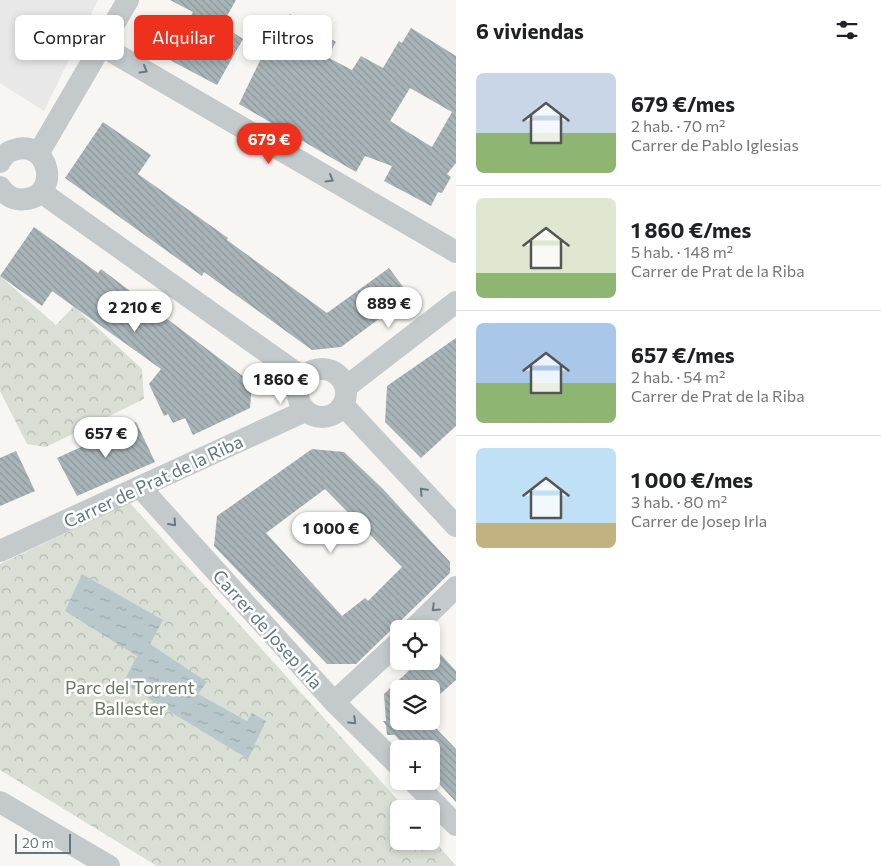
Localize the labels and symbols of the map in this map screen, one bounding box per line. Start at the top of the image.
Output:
one-way arrow [138,64,147,74]
pin: 679 € [234,122,304,165]
one-way arrow [324,172,333,182]
pin: 889 € [354,286,424,329]
pin: 2 210 € [89,290,181,333]
pin: 1 860 € [235,362,327,405]
pin: 657 € [71,416,141,459]
street label: Carrer de Prat de la Riba [60,430,246,532]
one-way arrow [420,487,429,496]
pin: 1 000 € [285,512,377,554]
one-way arrow [167,518,176,527]
street label: Carrer de Josep Irla [209,565,327,693]
one-way arrow [431,602,440,611]
park label: Parc del Torrent Ballester [65,676,195,719]
one-way arrow [348,715,357,724]
scale bar [15,831,71,854]

